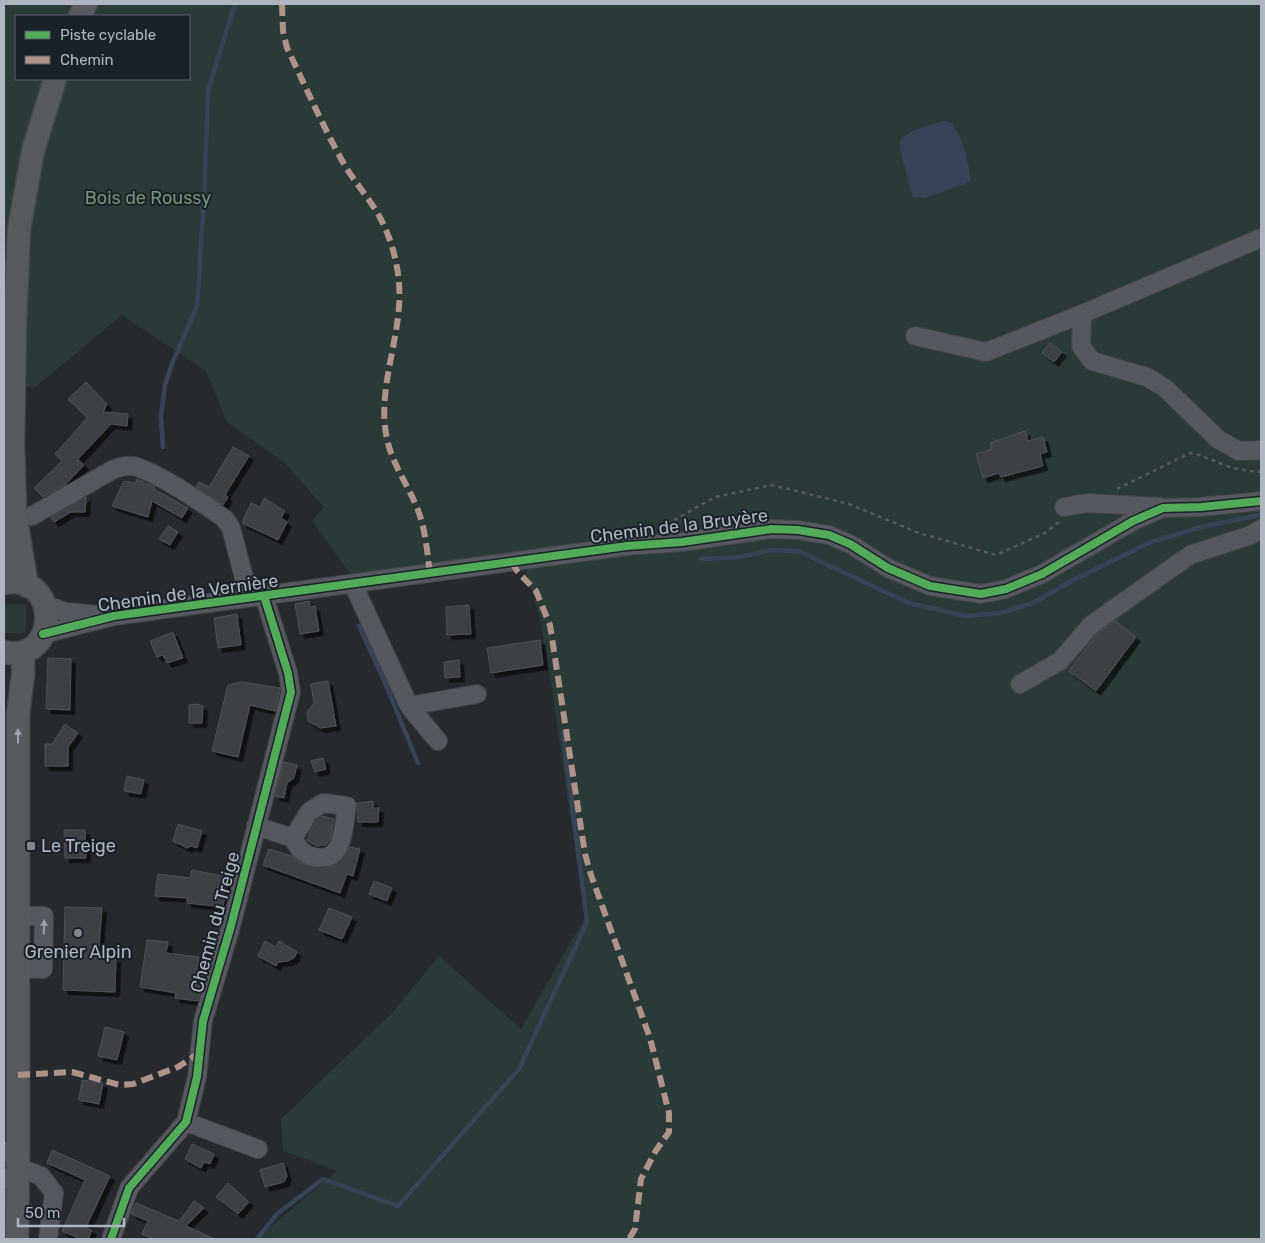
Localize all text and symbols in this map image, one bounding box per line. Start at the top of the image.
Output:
legend [15,15,190,80]
text: Piste cyclable [60,26,156,44]
text: Chemin [60,51,114,69]
park label: Bois de Roussy [85,187,211,209]
street label: Chemin de la Bruyère [589,504,769,548]
street label: Chemin de la Vernière [96,569,280,617]
one-way arrow [14,727,22,743]
place label: Le Treige [41,835,116,857]
marker: Le Treige [25,840,37,852]
street label: Chemin du Treige [186,849,244,995]
one-way arrow [40,919,48,935]
marker: Grenier Alpin [72,927,84,939]
place label: Grenier Alpin [24,941,132,963]
scale bar [18,1196,124,1228]
text: 50 m [25,1204,60,1222]

